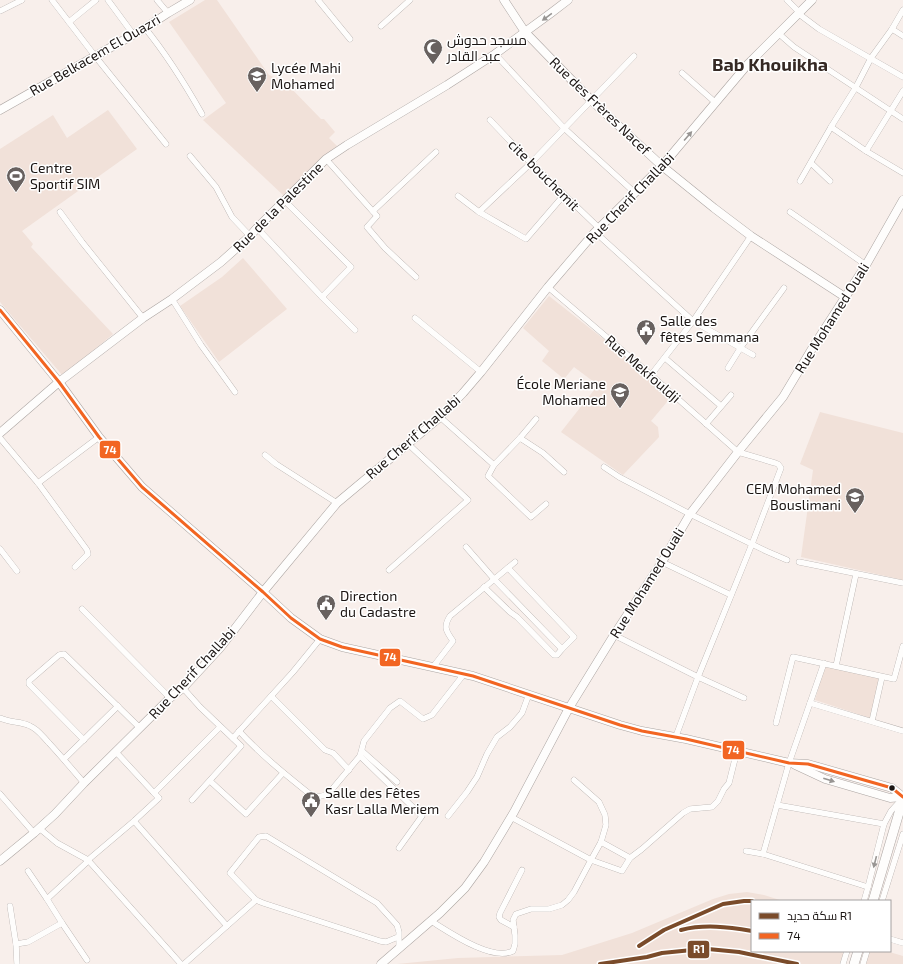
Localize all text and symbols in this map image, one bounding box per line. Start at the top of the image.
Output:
street label: Rue Belkacem El Ouazri [26,10,163,99]
one-way arrow [542,12,552,20]
place label: مسجد حدوش عبد القادر [446,31,527,64]
mosque icon: مسجد حدوش عبد القادر [422,37,444,65]
street label: Rue des Frères Nacef [546,53,655,159]
district label: Bab Khouikha [712,53,828,75]
place label: Lycée Mahi Mohamed [271,59,341,92]
school or university icon: Lycée Mahi Mohamed [246,65,268,93]
one-way arrow [683,131,692,142]
street label: cite bouchemit [505,135,584,214]
street label: Rue Cherif Challabi [582,149,677,247]
street label: Rue de la Palestine [229,158,326,255]
place label: Centre Sportif SIM [30,159,100,192]
sports icon: Centre Sportif SIM [5,165,27,193]
street label: Rue Mohamed Ouali [791,259,872,376]
place label: Salle des fêtes Semmana [660,312,759,345]
public building icon: Salle des fêtes Semmana [635,318,657,346]
street label: Rue Mekfouldji [602,331,685,406]
place label: École Meriane Mohamed [516,375,606,408]
school or university icon: École Meriane Mohamed [609,381,631,409]
street label: Rue Cherif Challabi [362,391,463,482]
line badge: 74 [99,440,121,459]
text: 74 [104,443,116,456]
place label: CEM Mohamed Bouslimani [746,480,841,513]
school or university icon: CEM Mohamed Bouslimani [844,486,866,514]
street label: Rue Mohamed Ouali [606,524,687,641]
place label: Direction du Cadastre [340,587,416,620]
public building icon: Direction du Cadastre [315,593,337,621]
street label: Rue Cherif Challabi [145,623,239,722]
line badge: 74 [379,648,401,667]
text: 74 [384,650,396,663]
line badge: 74 [722,740,745,760]
text: 74 [727,743,739,756]
one-way arrow [823,777,835,783]
unlabelled marker [887,783,897,793]
place label: Salle des Fêtes Kasr Lalla Meriem [325,784,439,817]
public building icon: Salle des Fêtes Kasr Lalla Meriem [300,790,322,818]
one-way arrow [871,855,877,868]
legend [751,900,891,952]
text: سكة حديد R1 [787,908,852,923]
text: 74 [787,928,801,942]
line badge: R1 [687,940,710,959]
text: R1 [693,942,705,955]

